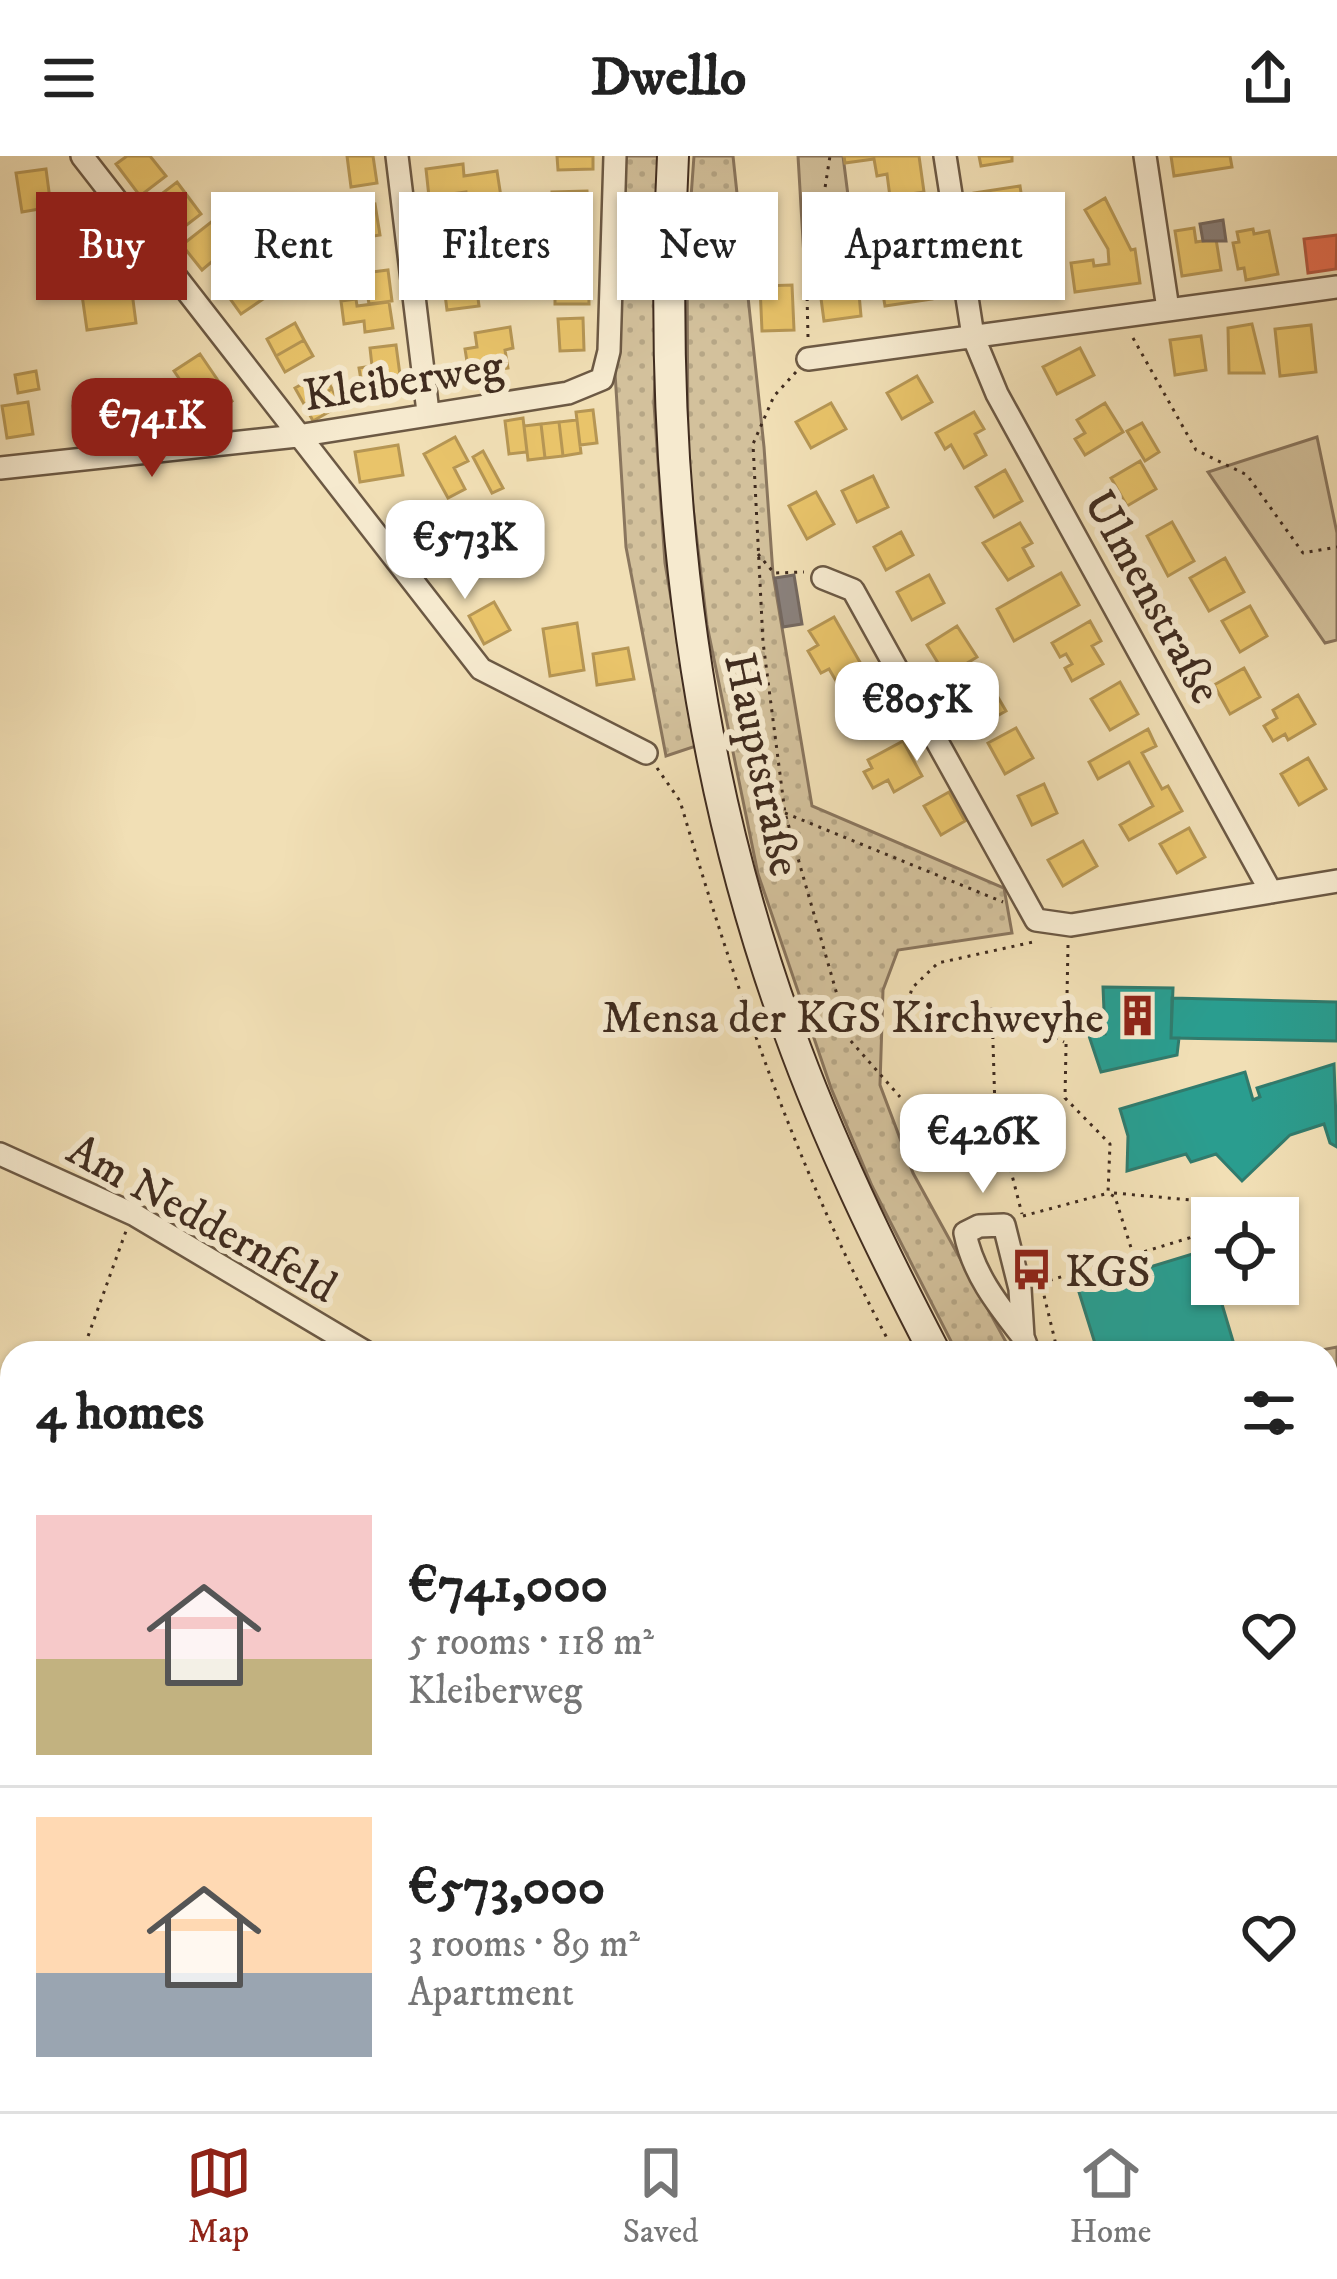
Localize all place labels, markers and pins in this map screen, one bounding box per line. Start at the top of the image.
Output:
pin: €741K [68,378,236,480]
pin: €573K [381,500,549,602]
pin: €805K [833,662,1001,764]
place label: Mensa der KGS Kirchweyhe [602,991,1104,1047]
building icon: Mensa der KGS Kirchweyhe [1115,993,1161,1039]
pin: €426K [899,1094,1067,1196]
place label: KGS [1065,1245,1151,1301]
bus stop icon: KGS [1008,1247,1054,1293]

